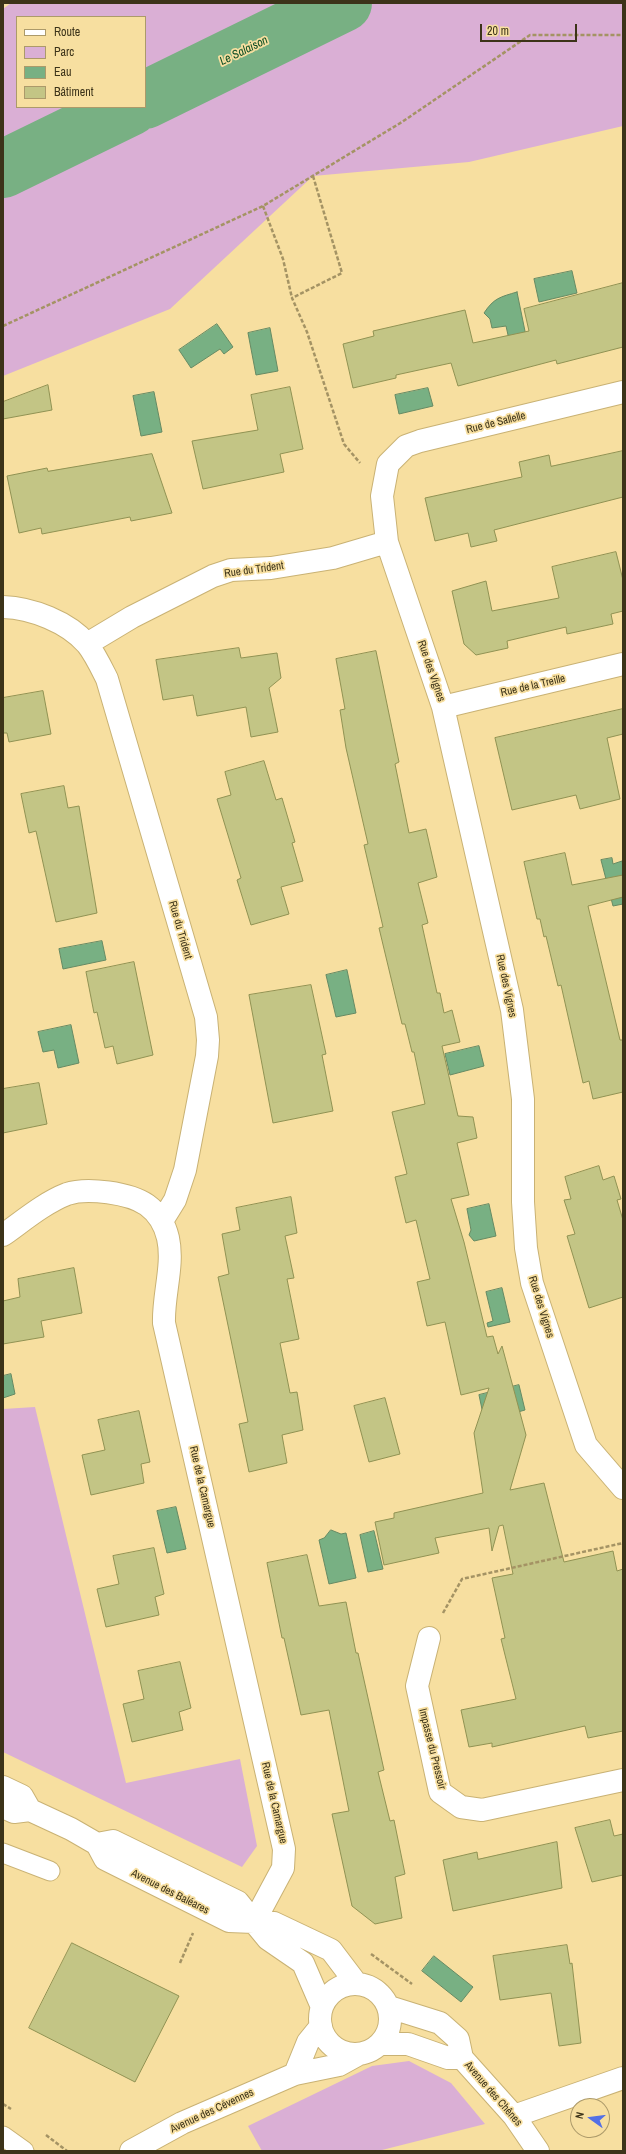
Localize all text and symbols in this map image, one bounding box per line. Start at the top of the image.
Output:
legend [16,16,146,108]
scale bar [482,16,579,42]
text: 20 m [487,23,509,39]
text: Route [54,24,80,40]
water label: Le Salaison [217,33,271,69]
text: Parc [54,44,74,60]
text: Eau [54,64,72,80]
text: Bâtiment [54,84,93,100]
street label: Rue de Sallelle [465,409,527,437]
street label: Rue du Trident [223,559,285,581]
street label: Rue des Vignes [414,639,448,703]
street label: Rue de la Treille [499,672,567,700]
street label: Rue du Trident [165,899,195,961]
street label: Rue des Vignes [493,953,519,1019]
street label: Rue des Vignes [525,1274,557,1340]
street label: Rue de la Camargue [186,1445,218,1529]
street label: Impasse du Pressoir [416,1707,448,1791]
street label: Rue de la Camargue [258,1761,290,1845]
street label: Avenue des Baléares [129,1867,211,1917]
street label: Avenue des Chênes [461,2059,525,2129]
street label: Avenue des Cévennes [168,2086,256,2136]
north arrow [570,2098,610,2138]
text: N [572,2110,587,2120]

